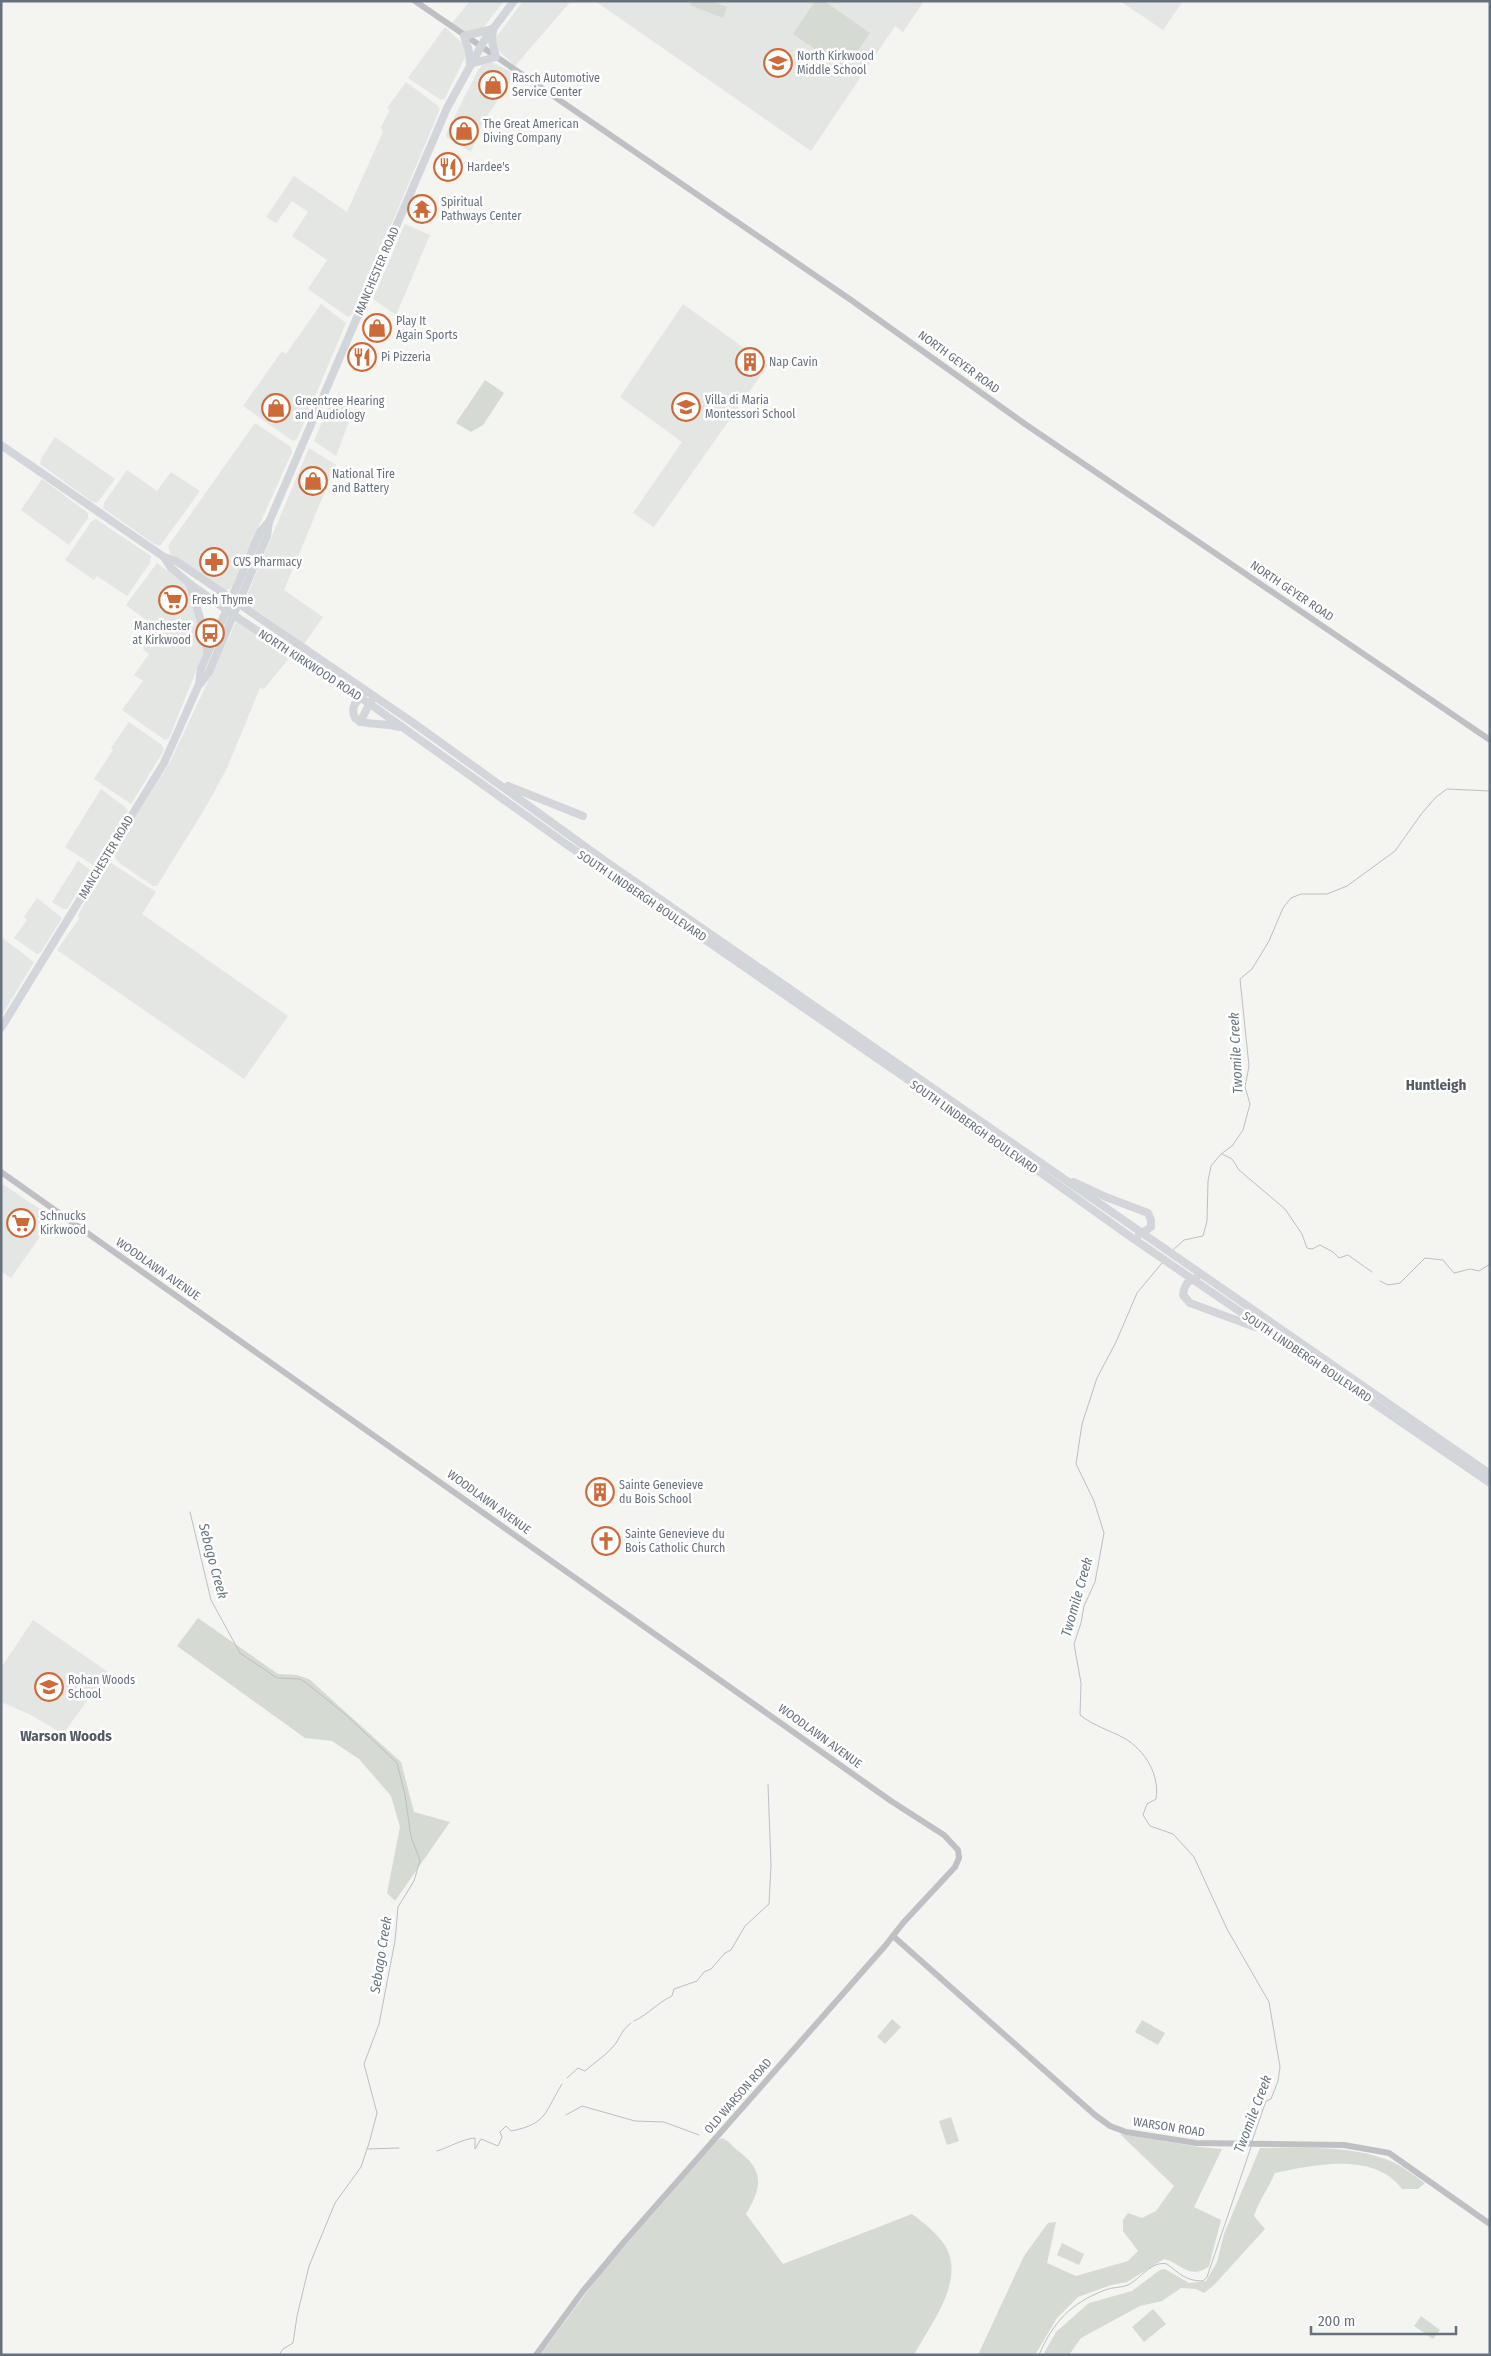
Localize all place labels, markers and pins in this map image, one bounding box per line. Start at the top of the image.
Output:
school or university icon: North Kirkwood Middle School [763,48,793,78]
place label: North Kirkwood Middle School [797,49,874,77]
shop icon: Rasch Automotive Service Center [478,70,508,100]
place label: Rasch Automotive Service Center [512,71,600,99]
shop icon: The Great American Diving Company [449,116,479,146]
place label: The Great American Diving Company [483,117,579,145]
restaurant icon: Hardee's [433,152,463,182]
place label: Hardee's [467,160,510,174]
temple icon: Spiritual Pathways Center [407,194,437,224]
place label: Spiritual Pathways Center [441,195,522,223]
shop icon: Play It Again Sports [362,313,392,343]
place label: Play It Again Sports [396,314,458,342]
restaurant icon: Pi Pizzeria [347,342,377,372]
building icon: Nap Cavin [735,347,765,377]
place label: Pi Pizzeria [381,350,431,364]
place label: Nap Cavin [769,355,818,369]
school or university icon: Villa di Maria Montessori School [671,392,701,422]
shop icon: Greentree Hearing and Audiology [261,393,291,423]
place label: Villa di Maria Montessori School [705,393,796,421]
place label: Greentree Hearing and Audiology [295,394,385,422]
shop icon: National Tire and Battery [298,466,328,496]
place label: National Tire and Battery [332,467,395,495]
pharmacy icon: CVS Pharmacy [199,547,229,577]
place label: CVS Pharmacy [233,555,302,569]
supermarket icon: Fresh Thyme [158,585,188,615]
place label: Fresh Thyme [192,593,253,607]
bus stop icon: Manchester at Kirkwood [195,618,225,648]
place label: Manchester at Kirkwood [132,619,192,647]
supermarket icon: Schnucks Kirkwood [6,1208,36,1238]
place label: Schnucks Kirkwood [40,1209,86,1237]
building icon: Sainte Genevieve du Bois School [585,1477,615,1507]
place label: Sainte Genevieve du Bois School [619,1478,703,1506]
church icon: Sainte Genevieve du Bois Catholic Church [591,1526,621,1556]
place label: Sainte Genevieve du Bois Catholic Church [625,1527,725,1555]
school or university icon: Rohan Woods School [34,1672,64,1702]
place label: Rohan Woods School [68,1673,135,1701]

